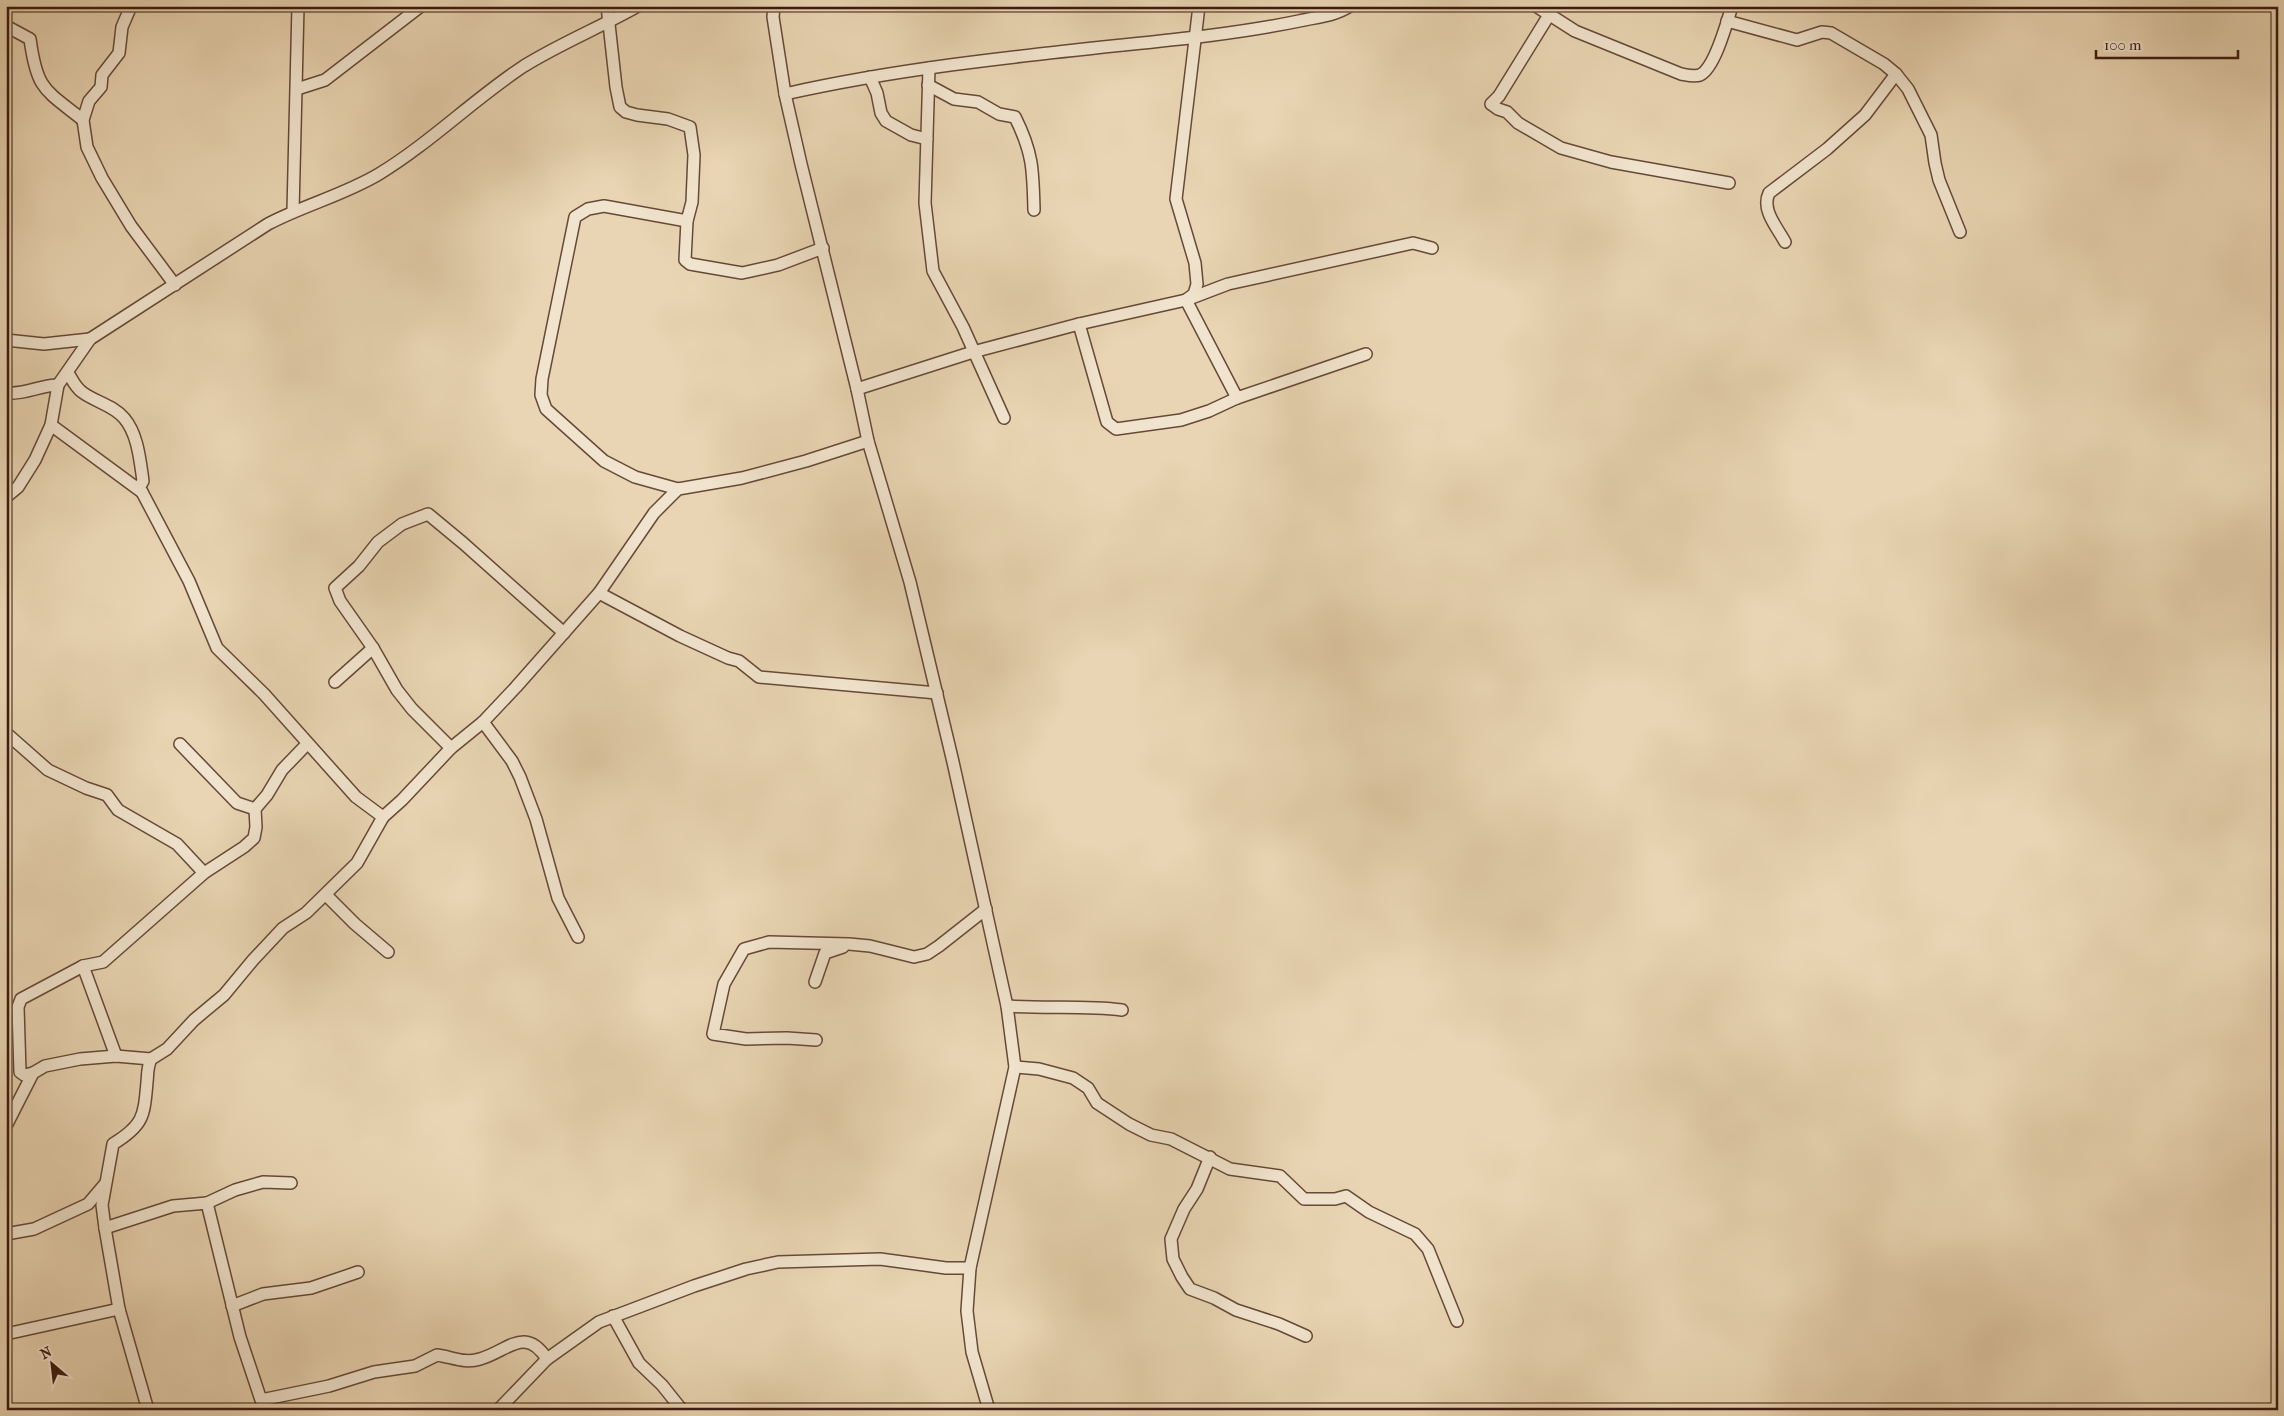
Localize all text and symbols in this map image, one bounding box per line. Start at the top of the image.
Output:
scale bar [2096,28,2239,60]
text: 100 m [2104,36,2142,54]
north arrow [28,1338,78,1388]
text: N [37,1343,55,1363]

